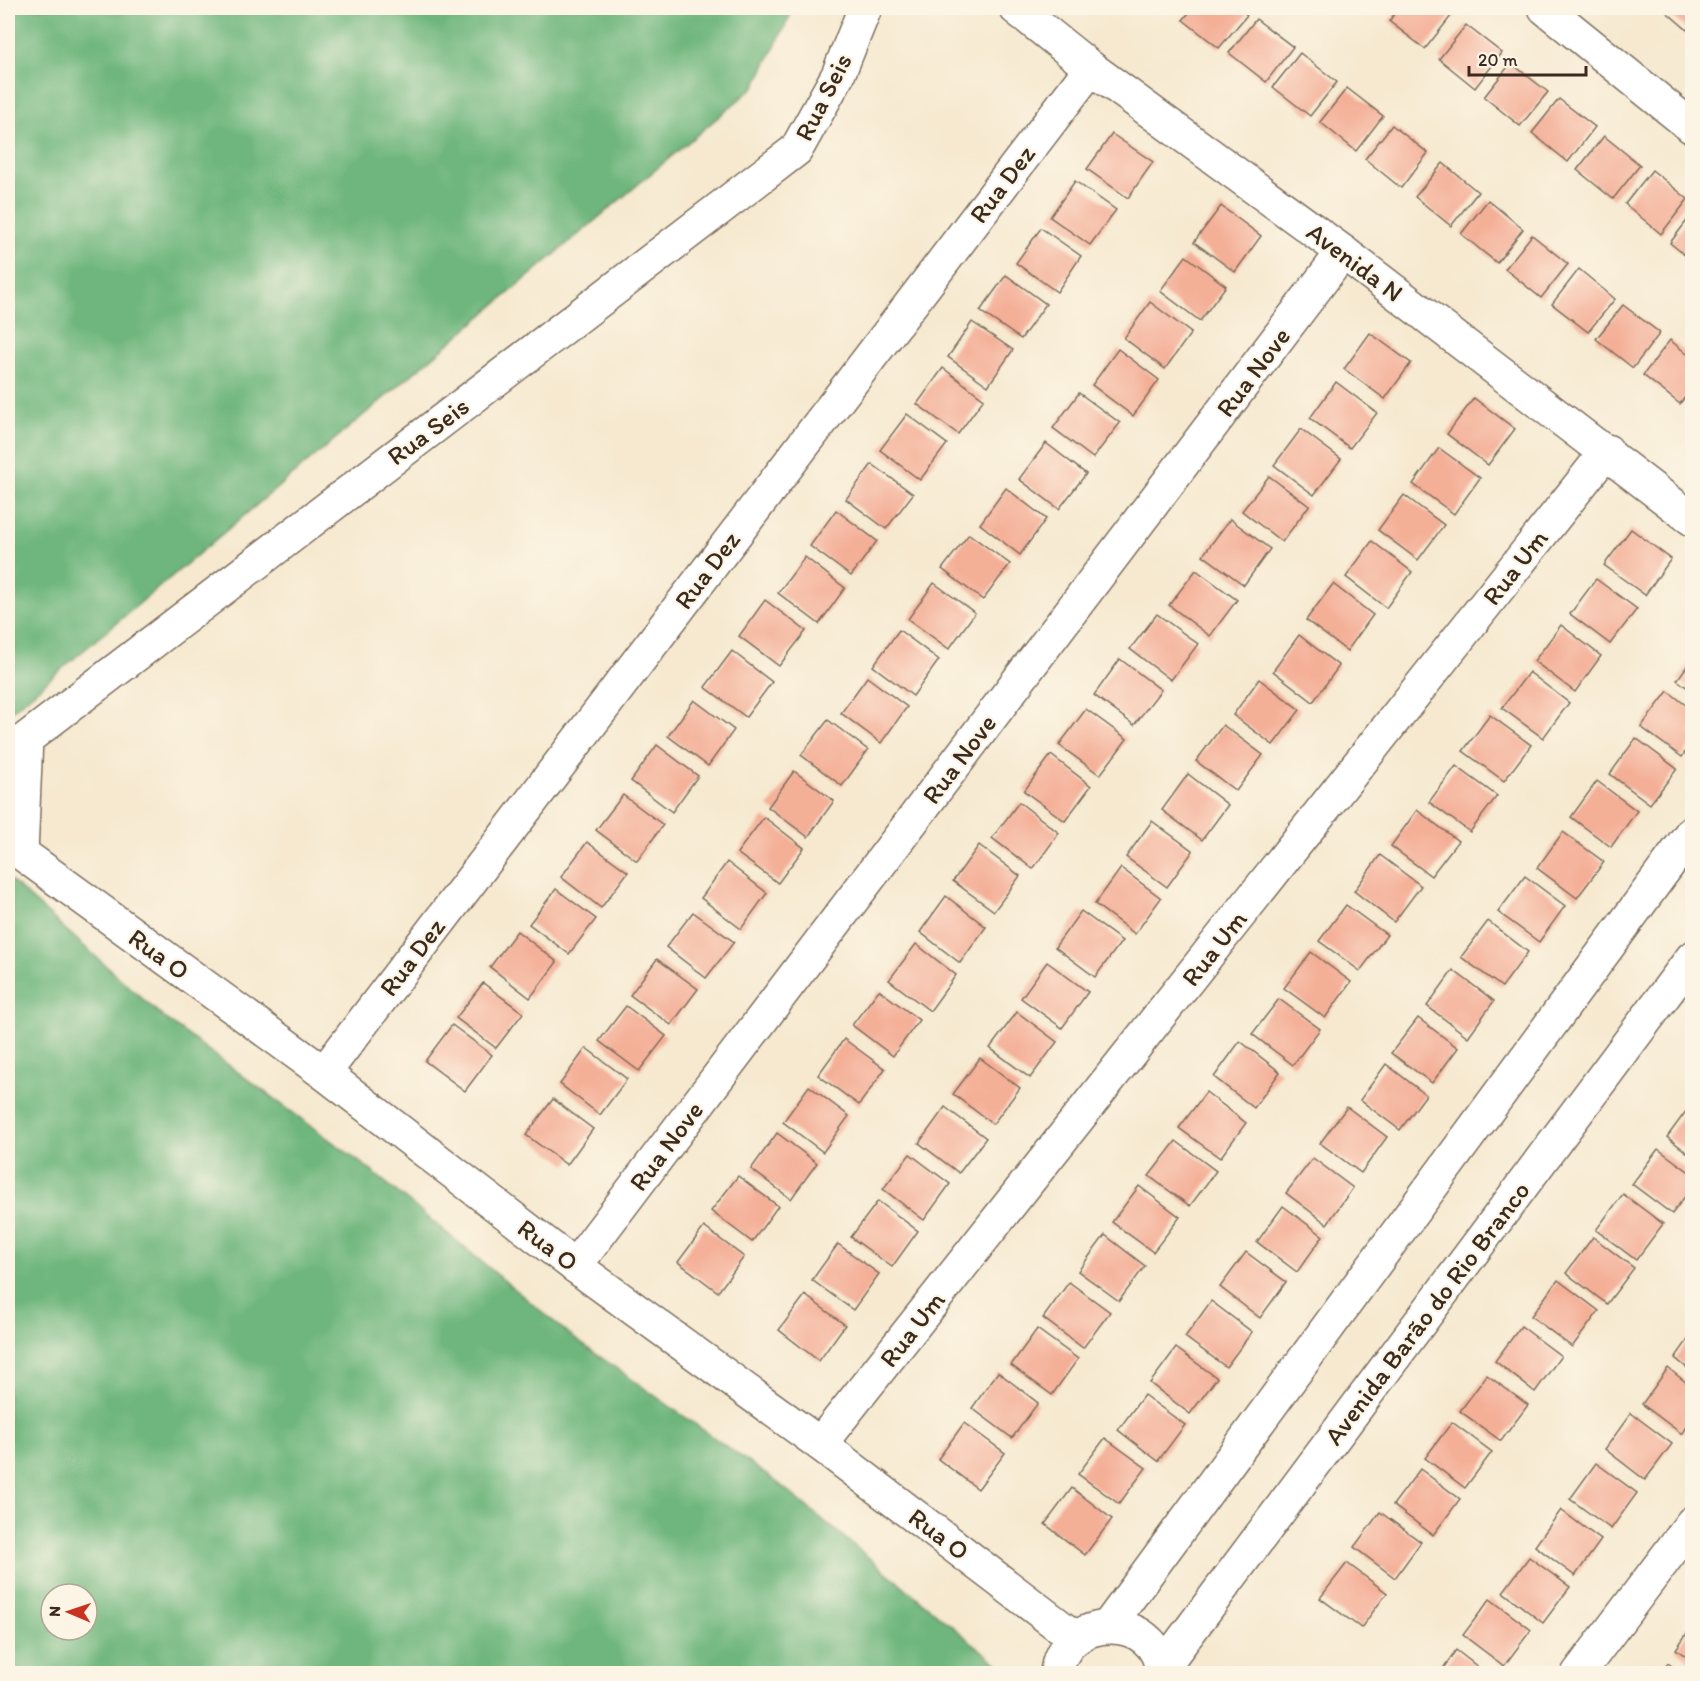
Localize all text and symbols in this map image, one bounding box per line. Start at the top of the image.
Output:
scale bar [1469,39,1586,77]
street label: Rua Seis [787,48,859,146]
text: 20 m [1478,49,1518,71]
street label: Rua Dez [962,139,1042,229]
street label: Avenida N [1301,215,1409,309]
street label: Rua Nove [1209,321,1297,423]
street label: Rua Seis [381,390,475,472]
street label: Rua Um [1475,522,1555,611]
street label: Rua Dez [667,525,747,615]
street label: Rua Nove [915,708,1003,810]
street label: Rua Um [1174,903,1254,992]
street label: Rua Dez [372,912,452,1002]
street label: Rua O [122,921,196,987]
street label: Rua Nove [622,1095,710,1197]
street label: Avenida Barão do Rio Branco [1317,1175,1537,1451]
street label: Rua O [511,1212,585,1278]
street label: Rua Um [872,1284,952,1373]
street label: Rua O [902,1501,976,1567]
north arrow [39,1582,99,1642]
text: N [45,1606,64,1617]

